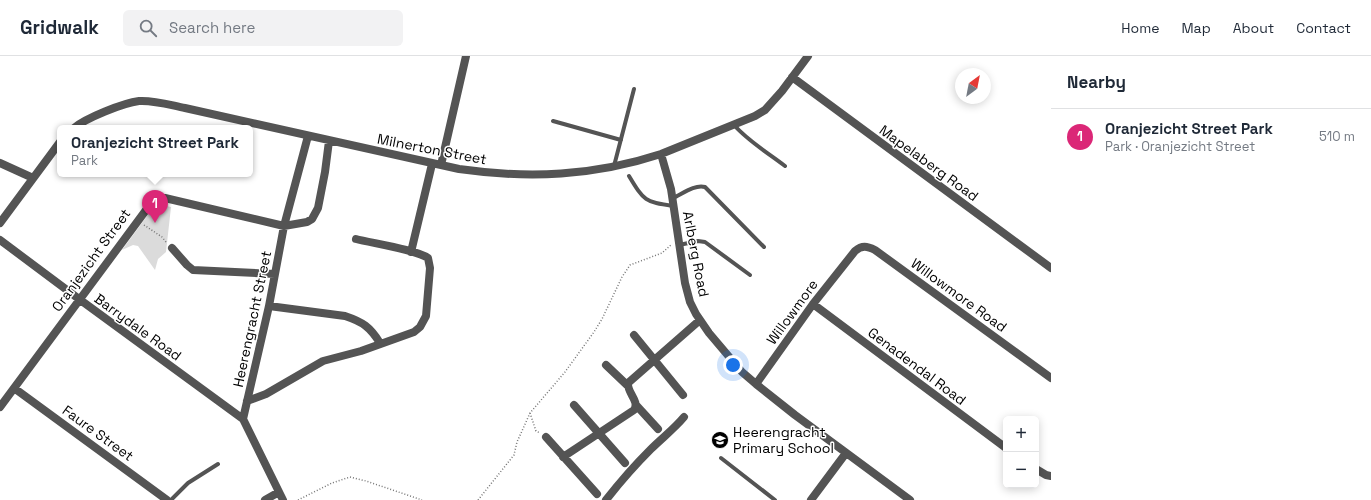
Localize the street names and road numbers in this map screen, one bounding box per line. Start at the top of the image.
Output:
street label: Mapelaberg Road [876,121,982,205]
street label: Milnerton Street [376,130,488,168]
street label: Oranjezicht Street [48,205,134,315]
street label: Arlberg Road [679,210,713,298]
street label: Heerengracht Street [229,249,275,389]
street label: Willowmore Road [907,254,1011,336]
street label: Willowmore [762,276,822,348]
street label: Barrydale Road [91,289,185,365]
street label: Genadendal Road [864,323,970,409]
street label: Faure Street [59,401,137,465]

